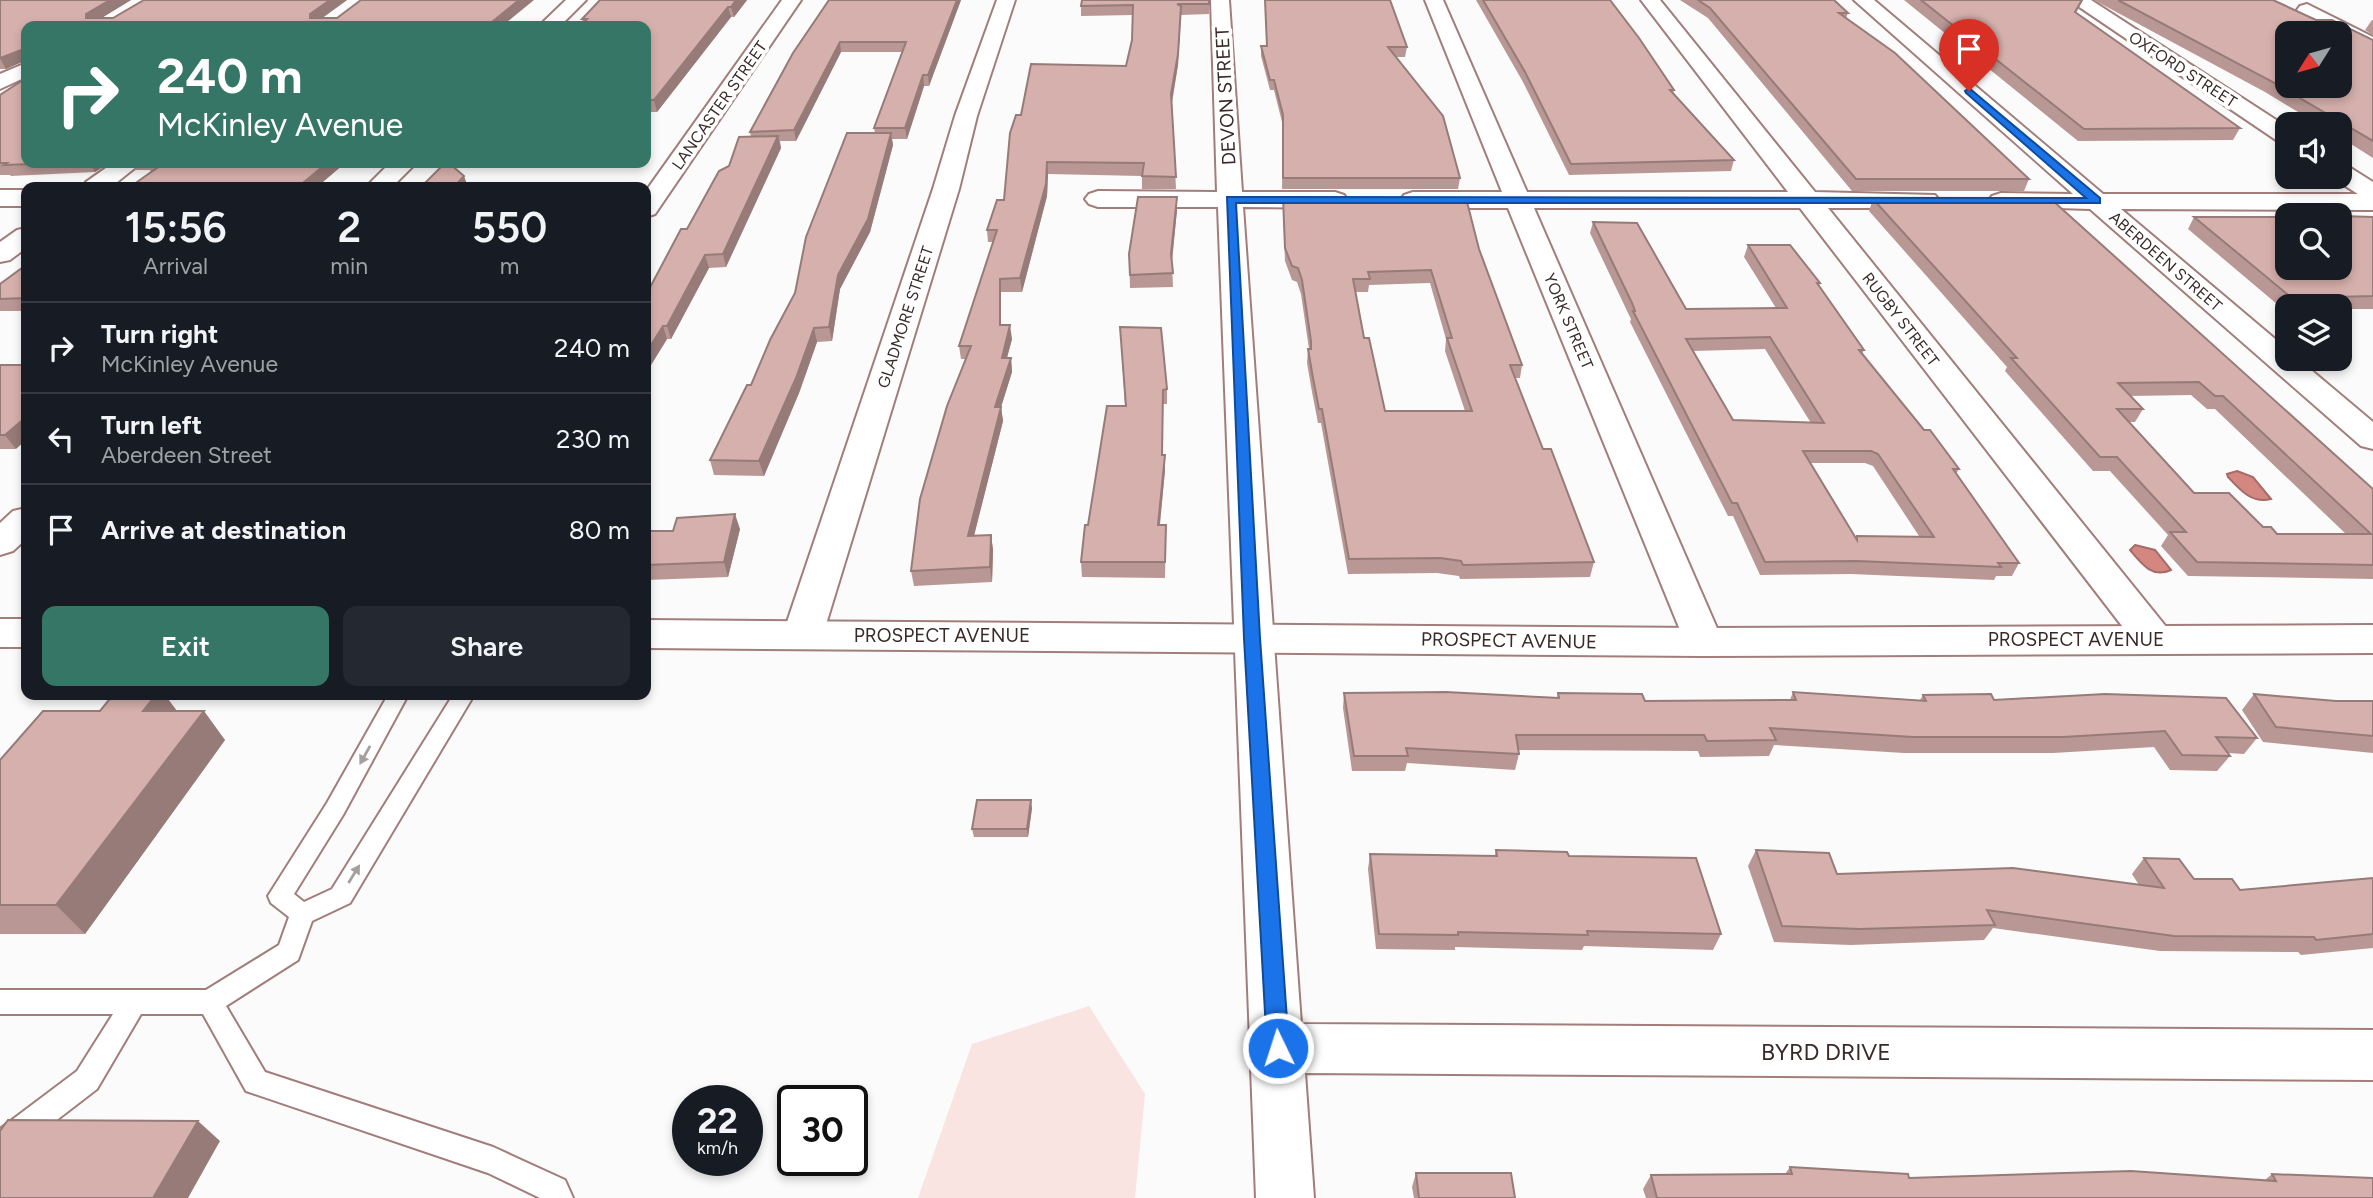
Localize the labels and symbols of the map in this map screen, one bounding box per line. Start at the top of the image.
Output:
pin [1939,19,1999,91]
north arrow [2275,21,2352,98]
street label: DEVON STREET [1210,26,1241,166]
street label: OXFORD STREET [2125,27,2240,111]
street label: LANCASTER STREET [668,37,771,173]
street label: ABERDEEN STREET [2106,207,2226,316]
street label: GLADMORE STREET [874,244,937,391]
street label: RUGBY STREET [1858,269,1943,370]
street label: YORK STREET [1540,270,1597,372]
street label: PROSPECT AVENUE [854,624,1030,647]
street label: PROSPECT AVENUE [1421,627,1597,654]
street label: PROSPECT AVENUE [1988,628,2164,651]
one-way arrow [359,745,371,764]
one-way arrow [348,864,361,883]
position arrow [1241,1011,1315,1085]
street label: BYRD DRIVE [1761,1038,1891,1066]
speed limit sign: 30 [777,1085,868,1176]

